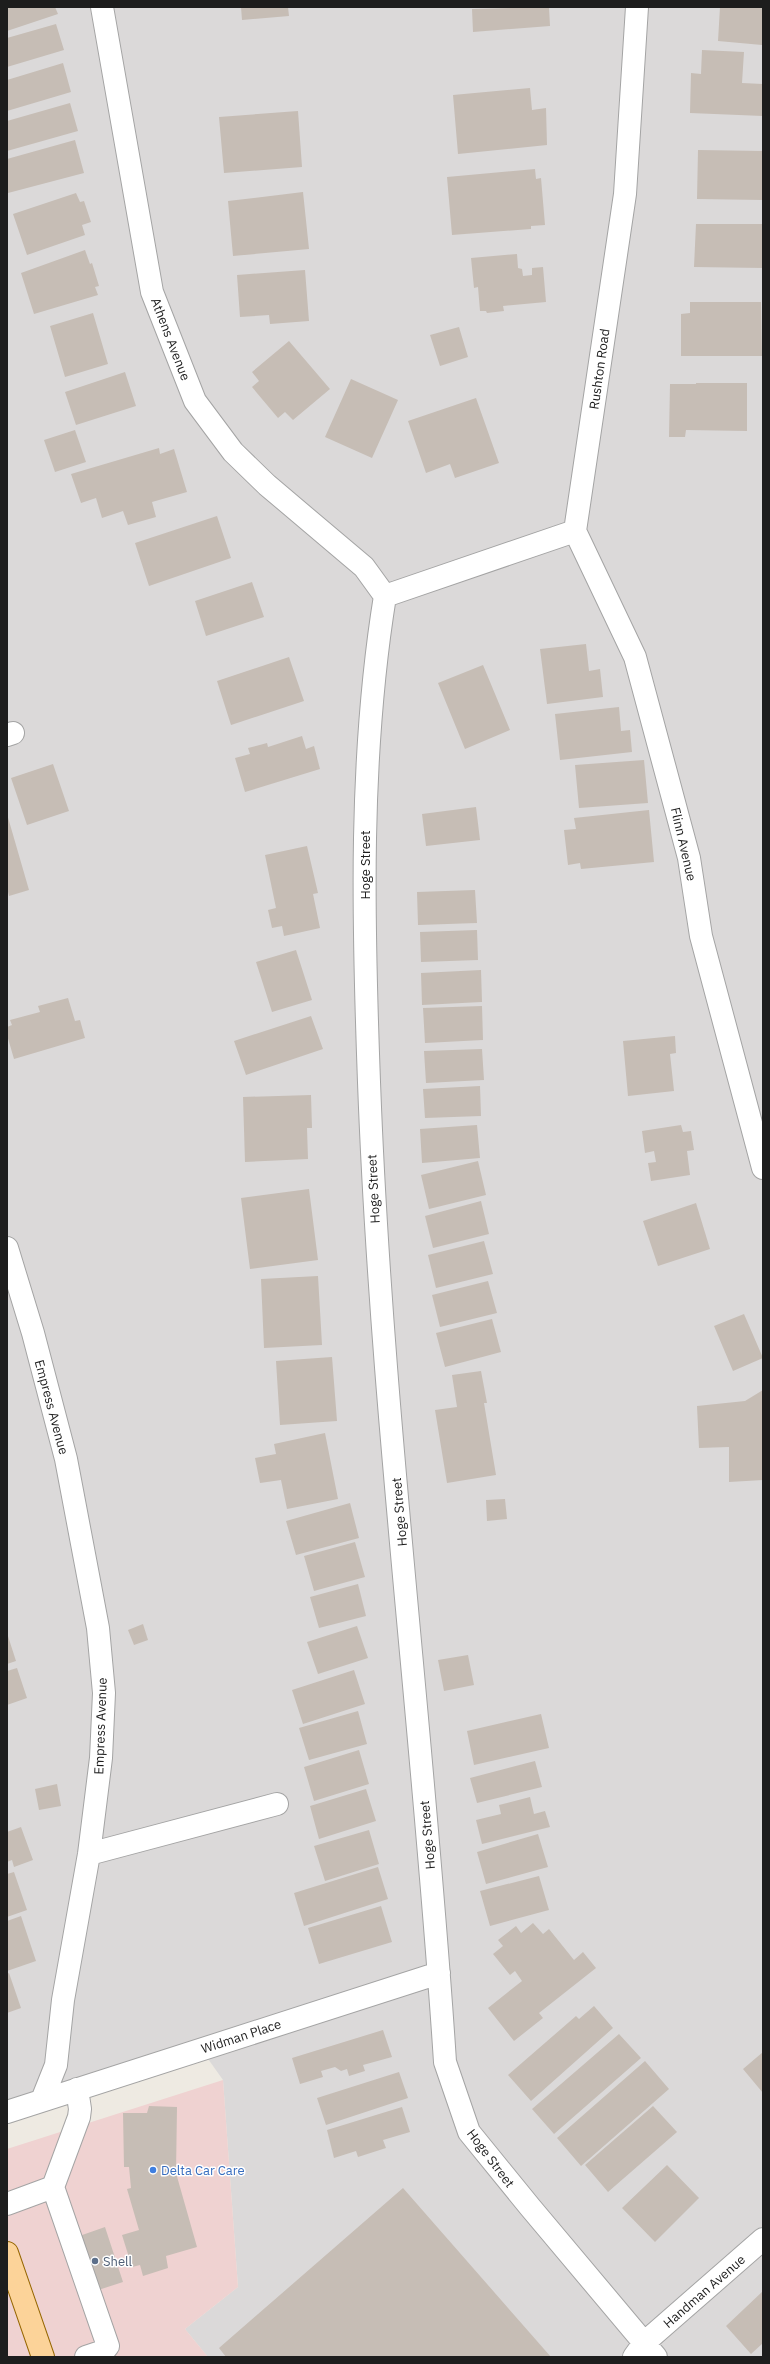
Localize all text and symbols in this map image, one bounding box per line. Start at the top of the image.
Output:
street label: Athens Avenue [147,295,194,383]
street label: Rushton Road [585,328,614,411]
street label: Flinn Avenue [667,806,700,883]
street label: Hoge Street [357,830,374,900]
street label: Hoge Street [363,1154,384,1224]
street label: Empress Avenue [31,1358,72,1456]
street label: Hoge Street [388,1477,411,1547]
street label: Empress Avenue [90,1677,111,1775]
street label: Hoge Street [416,1800,439,1870]
street label: Widman Place [199,2016,283,2057]
street label: Hoge Street [463,2126,518,2191]
place label: Delta Car Care [161,2162,245,2179]
marker: Delta Car Care [148,2165,158,2175]
street label: Handman Avenue [660,2251,749,2332]
place label: Shell [103,2253,133,2270]
marker: Shell [90,2256,100,2266]

